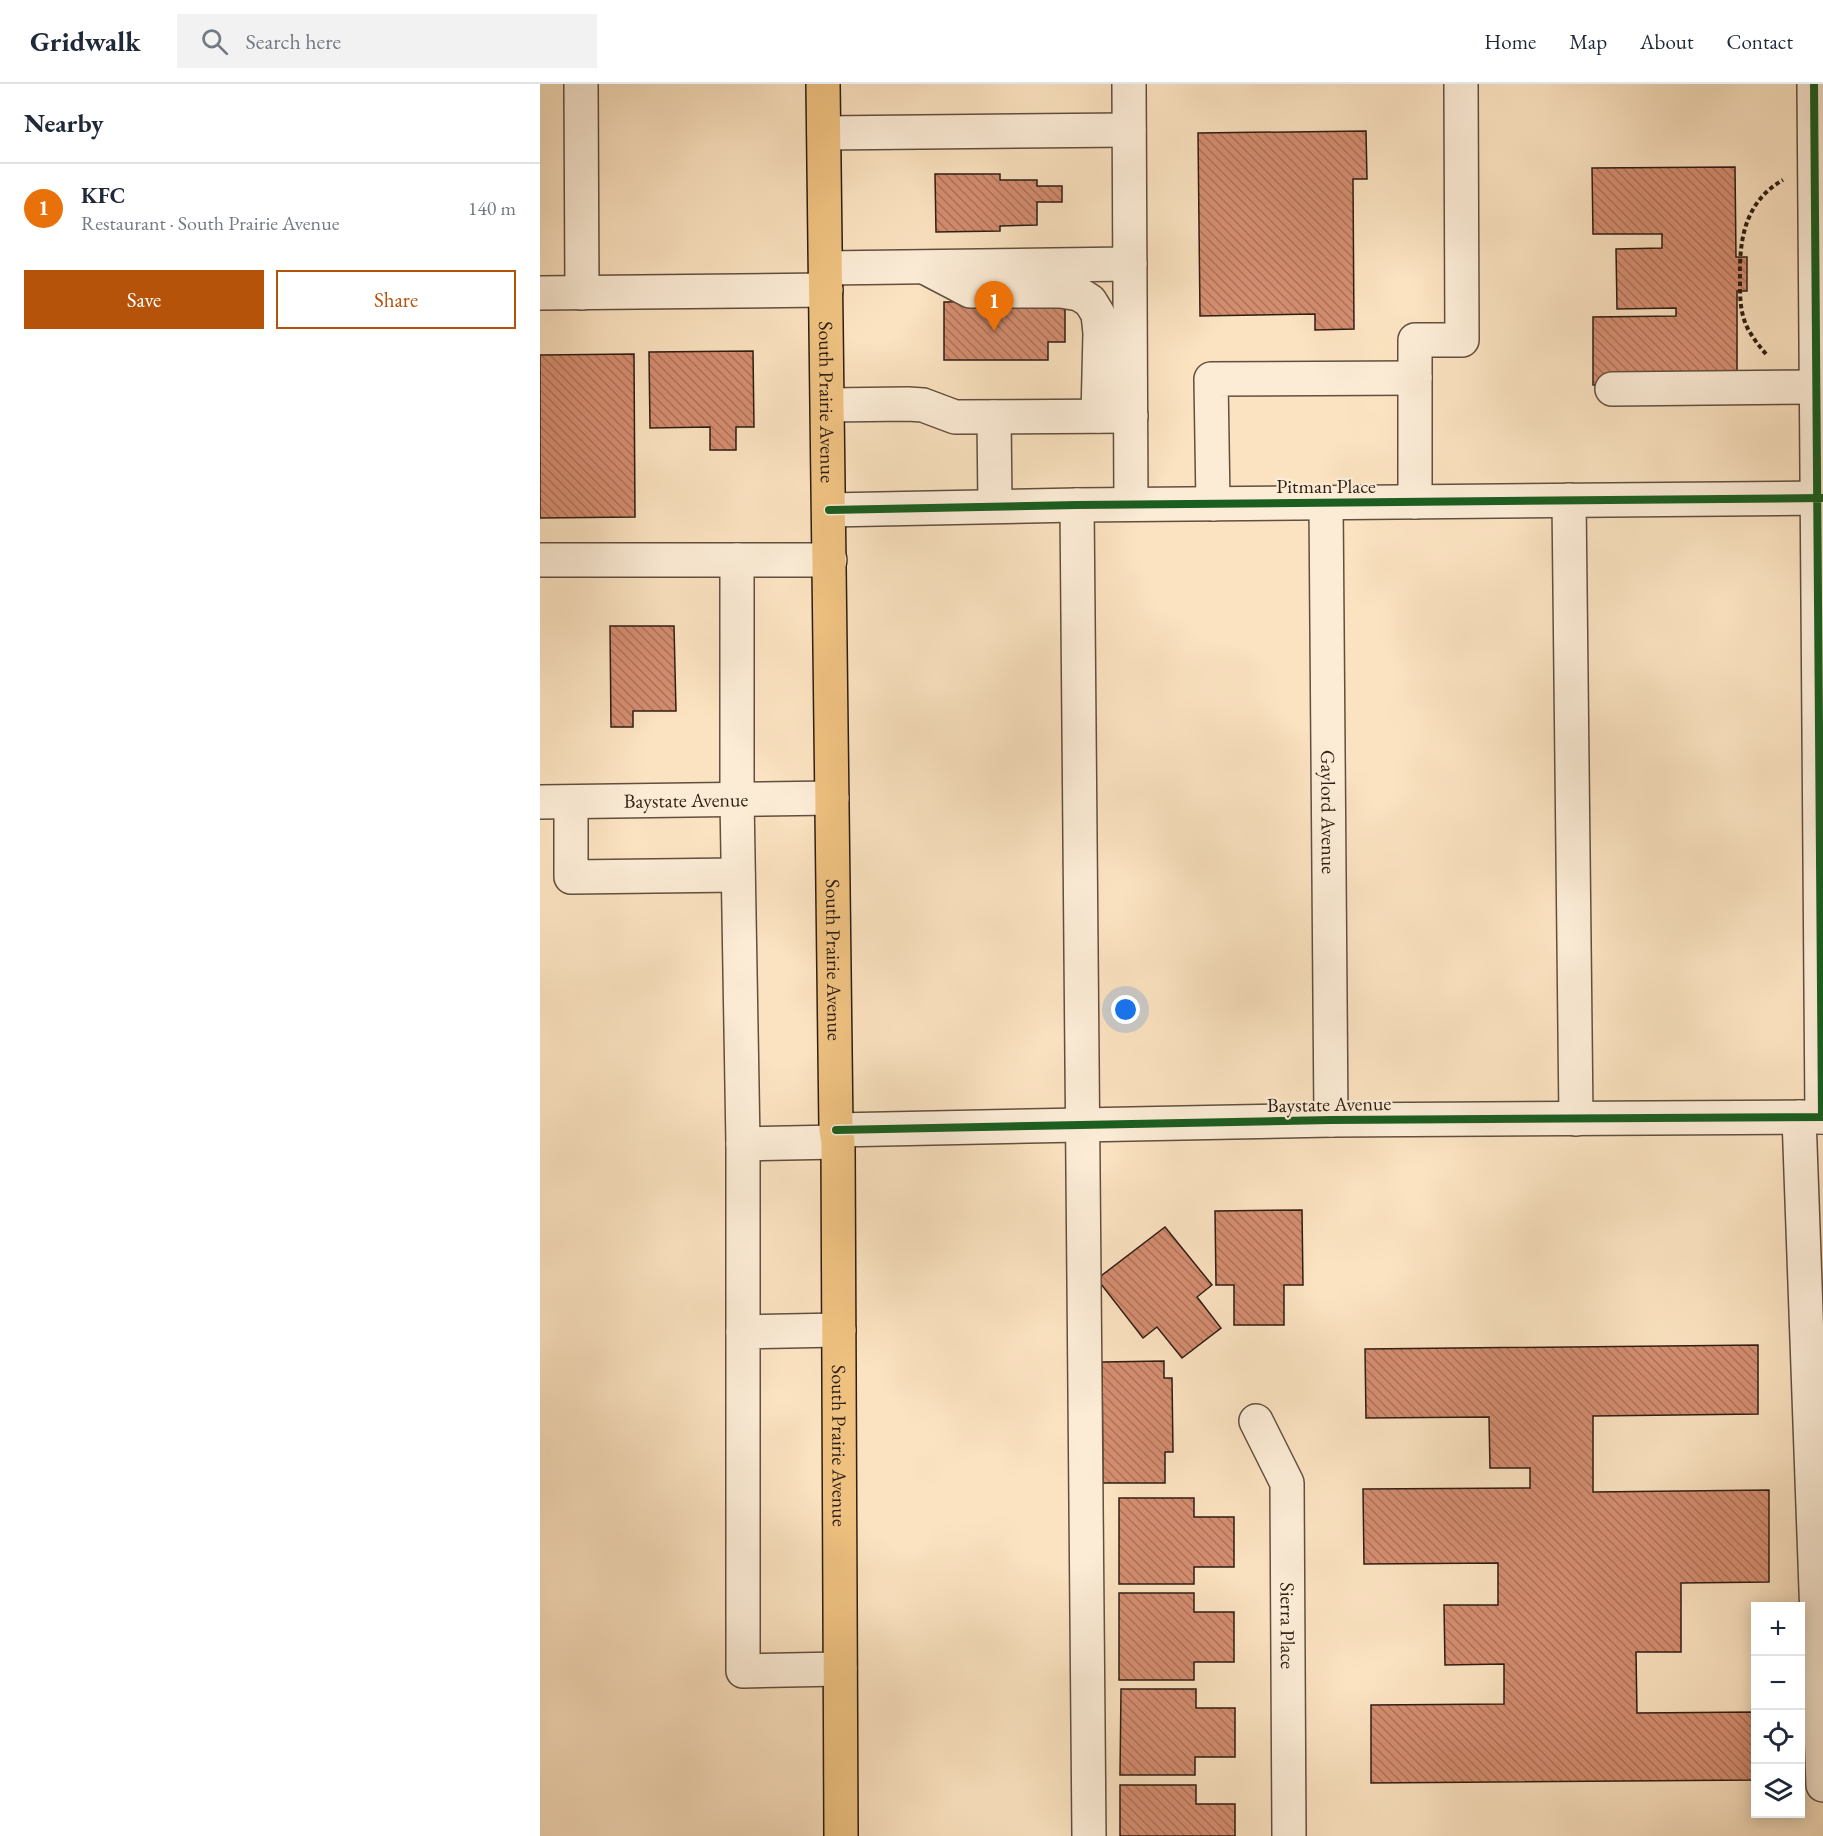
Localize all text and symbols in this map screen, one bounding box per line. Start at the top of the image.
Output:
search box [177,14,597,68]
text: Gridwalk [30,23,141,59]
icon: search [198,25,231,58]
text: Search here [246,27,341,56]
text: Home [1484,28,1536,55]
text: Map [1569,28,1607,55]
text: About [1640,28,1693,55]
text: Contact [1726,28,1793,55]
text: Nearby [24,106,104,140]
text: KFC [81,181,125,210]
text: 1 [38,195,49,221]
text: 140 m [468,195,516,221]
text: Restaurant · South Prairie Avenue [81,210,340,236]
button: Save [24,270,264,329]
button: Share [276,270,516,329]
pin: 1 [974,282,1014,331]
street label: South Prairie Avenue [813,321,841,483]
street label: Pitman Place [1276,473,1376,499]
street label: Gaylord Avenue [1315,750,1342,874]
street label: Baystate Avenue [624,786,749,814]
street label: South Prairie Avenue [820,879,848,1041]
your location [1111,995,1140,1024]
street label: Baystate Avenue [1267,1090,1392,1118]
street label: South Prairie Avenue [826,1365,853,1527]
street label: Sierra Place [1275,1582,1301,1669]
map controls [1751,1602,1805,1818]
button: + [1751,1602,1805,1656]
button: − [1751,1656,1805,1710]
button: locate [1751,1710,1805,1764]
button: layers [1751,1764,1805,1818]

